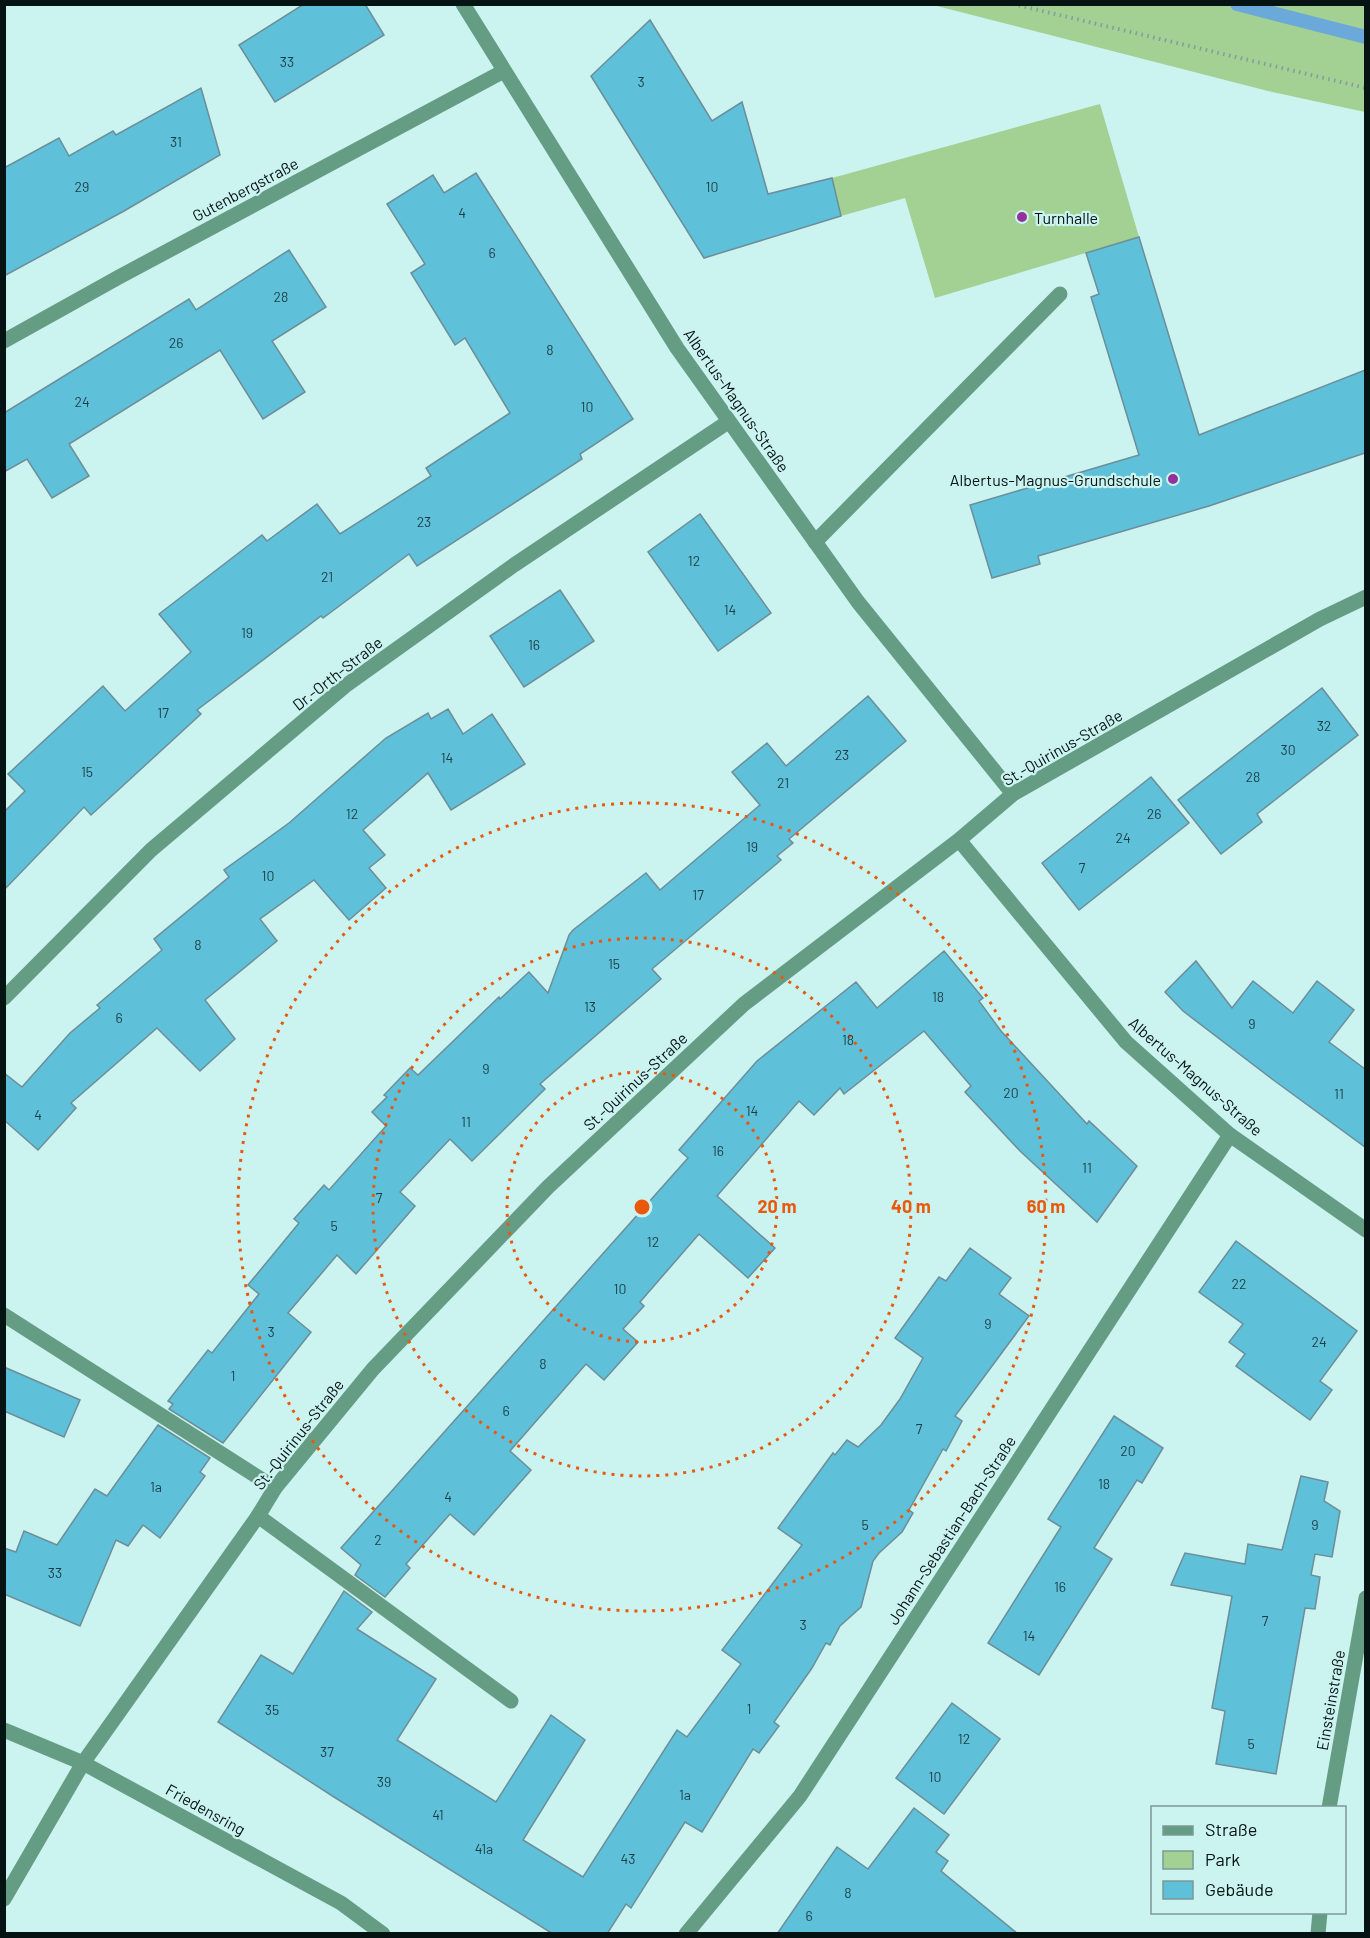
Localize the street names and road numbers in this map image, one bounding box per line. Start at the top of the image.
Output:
street label: Gutenbergstraße [189,153,301,225]
street label: Albertus-Magnus-Straße [680,325,794,475]
street label: Dr.-Orth-Straße [288,632,386,714]
street label: St.-Quirinus-Straße [999,705,1125,789]
street label: Albertus-Magnus-Straße [1125,1013,1267,1139]
street label: St.-Quirinus-Straße [579,1028,691,1134]
street label: St.-Quirinus-Straße [249,1375,347,1493]
street label: Johann-Sebastian-Bach-Straße [883,1432,1019,1628]
street label: Einsteinstraße [1312,1648,1348,1752]
street label: Friedensring [163,1779,249,1839]

